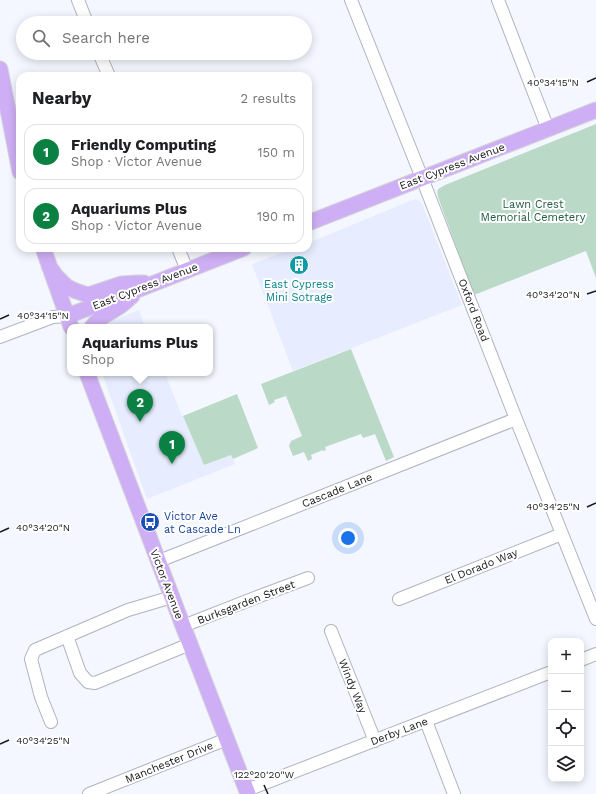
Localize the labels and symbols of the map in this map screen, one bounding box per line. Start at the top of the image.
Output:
text: 40°34'15"N [527,77,579,88]
street label: East Cypress Avenue [398,140,507,193]
park label: Lawn Crest Memorial Cemetery [481,198,586,224]
building icon: East Cypress Mini Sotrage [288,254,310,276]
street label: East Cypress Avenue [91,260,200,313]
street label: Oxford Road [456,277,492,344]
place label: East Cypress Mini Sotrage [264,278,334,304]
text: 40°34'20"N [526,289,580,300]
text: 40°34'15"N [17,310,69,321]
pin: 2 [127,389,153,422]
pin: 1 [159,431,185,464]
street label: Cascade Lane [300,470,374,511]
text: 40°34'25"N [526,501,580,512]
place label: Victor Ave at Cascade Ln [164,510,241,536]
bus stop icon: Victor Ave at Cascade Ln [139,511,161,533]
text: 40°34'20"N [16,522,70,533]
your location [338,528,358,548]
street label: El Dorado Way [443,546,520,587]
street label: Victor Avenue [147,547,186,621]
street label: Burksgarden Street [195,578,297,627]
street label: Windy Way [336,657,370,716]
street label: Derby Lane [369,715,430,748]
text: 40°34'25"N [16,735,70,746]
street label: Manchester Drive [123,739,215,786]
text: 122°20'20"W [234,769,295,780]

